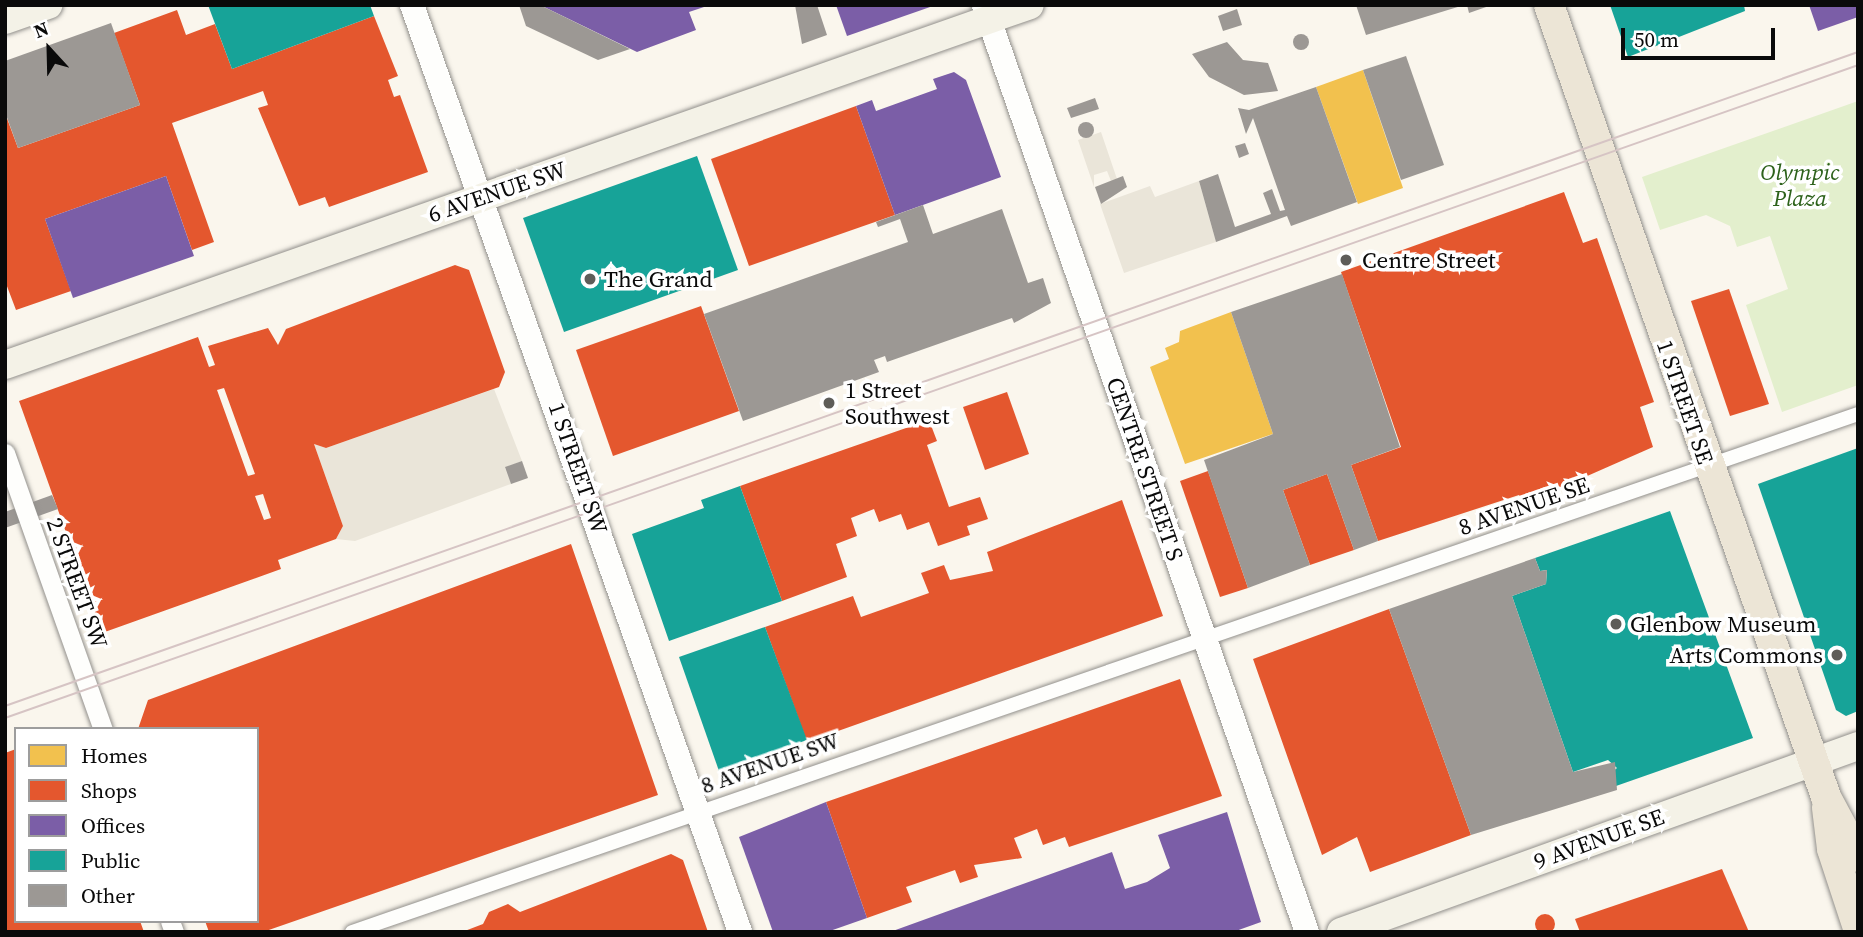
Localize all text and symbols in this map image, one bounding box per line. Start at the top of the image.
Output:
north arrow [14,14,84,84]
scale bar [1625,14,1779,58]
text: N [30,15,52,44]
text: 50 m [1634,25,1679,54]
street label: 6 AVENUE SW [424,155,570,229]
park label: Olympic Plaza [1760,158,1840,212]
place label: Centre Street [1362,246,1496,274]
marker: Centre Street [1336,250,1356,270]
place label: The Grand [604,265,713,293]
marker: The Grand [582,271,598,287]
street label: 1 STREET SE [1651,336,1719,468]
street label: CENTRE STREET S [1101,373,1189,565]
place label: 1 Street Southwest [845,376,949,430]
marker: 1 Street Southwest [819,393,839,413]
street label: 1 STREET SW [543,399,613,537]
street label: 8 AVENUE SE [1455,471,1593,541]
street label: 2 STREET SW [41,514,113,652]
place label: Glenbow Museum [1630,610,1817,638]
marker: Glenbow Museum [1608,616,1624,632]
place label: Arts Commons [1670,641,1823,669]
marker: Arts Commons [1829,647,1845,663]
street label: 8 AVENUE SW [697,726,843,800]
legend [14,727,259,923]
text: Homes [81,741,147,770]
text: Shops [81,776,137,805]
street label: 9 AVENUE SE [1530,803,1668,875]
text: Offices [81,811,145,840]
text: Public [81,846,140,875]
text: Other [81,881,135,910]

